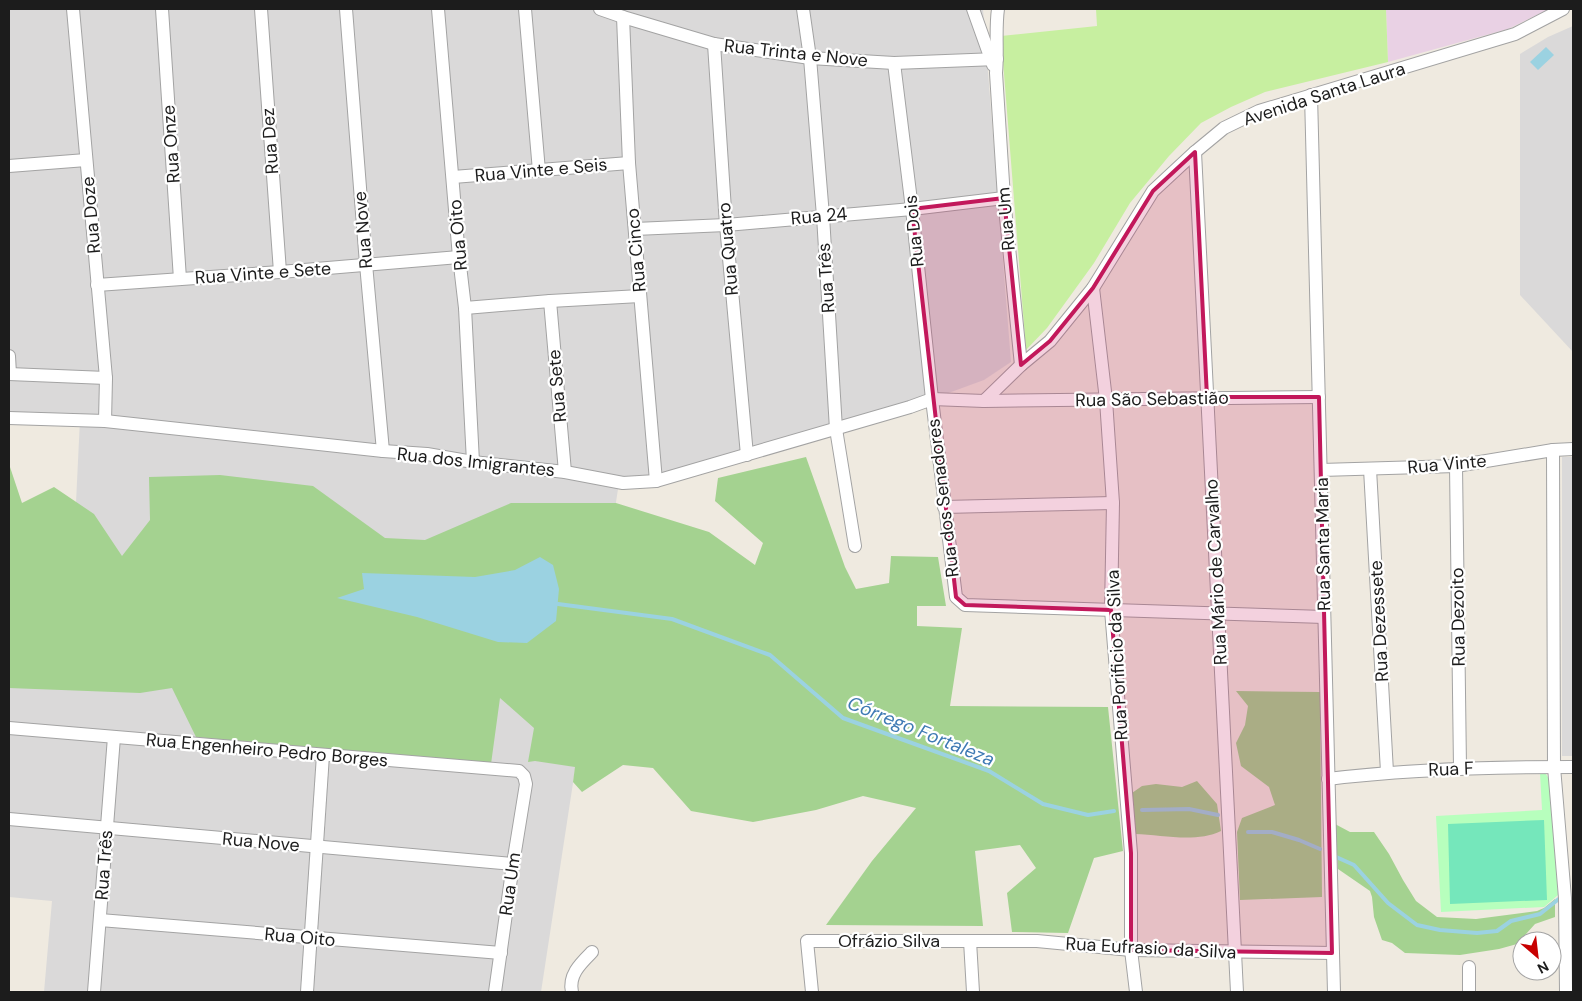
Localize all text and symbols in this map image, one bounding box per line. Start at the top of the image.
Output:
street label: Rua Trinta e Nove [723,34,869,72]
street label: Avenida Santa Laura [1240,56,1408,132]
street label: Rua Onze [156,104,186,184]
street label: Rua Dez [256,107,284,175]
street label: Rua Vinte e Seis [474,152,608,188]
street label: Rua Doze [76,176,106,254]
street label: Rua Um [991,186,1021,252]
street label: Rua Nove [348,190,378,270]
street label: Rua Dois [898,194,930,268]
street label: Rua Oito [443,198,473,272]
street label: Rua Quatro [712,201,744,297]
street label: Rua 24 [790,202,848,230]
street label: Rua Cinco [620,207,652,293]
street label: Rua Três [812,242,840,314]
street label: Rua Vinte e Sete [194,256,332,290]
street label: Rua Sete [542,349,572,423]
street label: Rua São Sebastião [1075,386,1229,412]
street label: Rua dos Senadores [921,417,965,579]
street label: Rua dos Imigrantes [396,442,556,482]
street label: Rua Vinte [1406,449,1488,479]
street label: Rua Santa Maria [1310,477,1336,611]
street label: Rua Mário de Carvalho [1199,478,1233,666]
street label: Rua Dezessete [1364,560,1394,682]
street label: Rua Dezoito [1445,567,1471,667]
street label: Rua Porificio da Silva [1101,569,1133,741]
water label: Córrego Fortaleza [844,690,998,772]
street label: Rua Engenheiro Pedro Borges [145,727,389,773]
street label: Rua F [1428,756,1474,782]
street label: Rua Nove [221,827,301,857]
street label: Rua Três [90,829,118,901]
street label: Rua Um [494,851,526,917]
street label: Rua Oito [263,922,337,952]
street label: Ofrázio Silva [838,929,940,953]
north arrow [1512,931,1562,981]
street label: Rua Eufrasio da Silva [1065,932,1237,964]
text: N [1534,957,1552,978]

